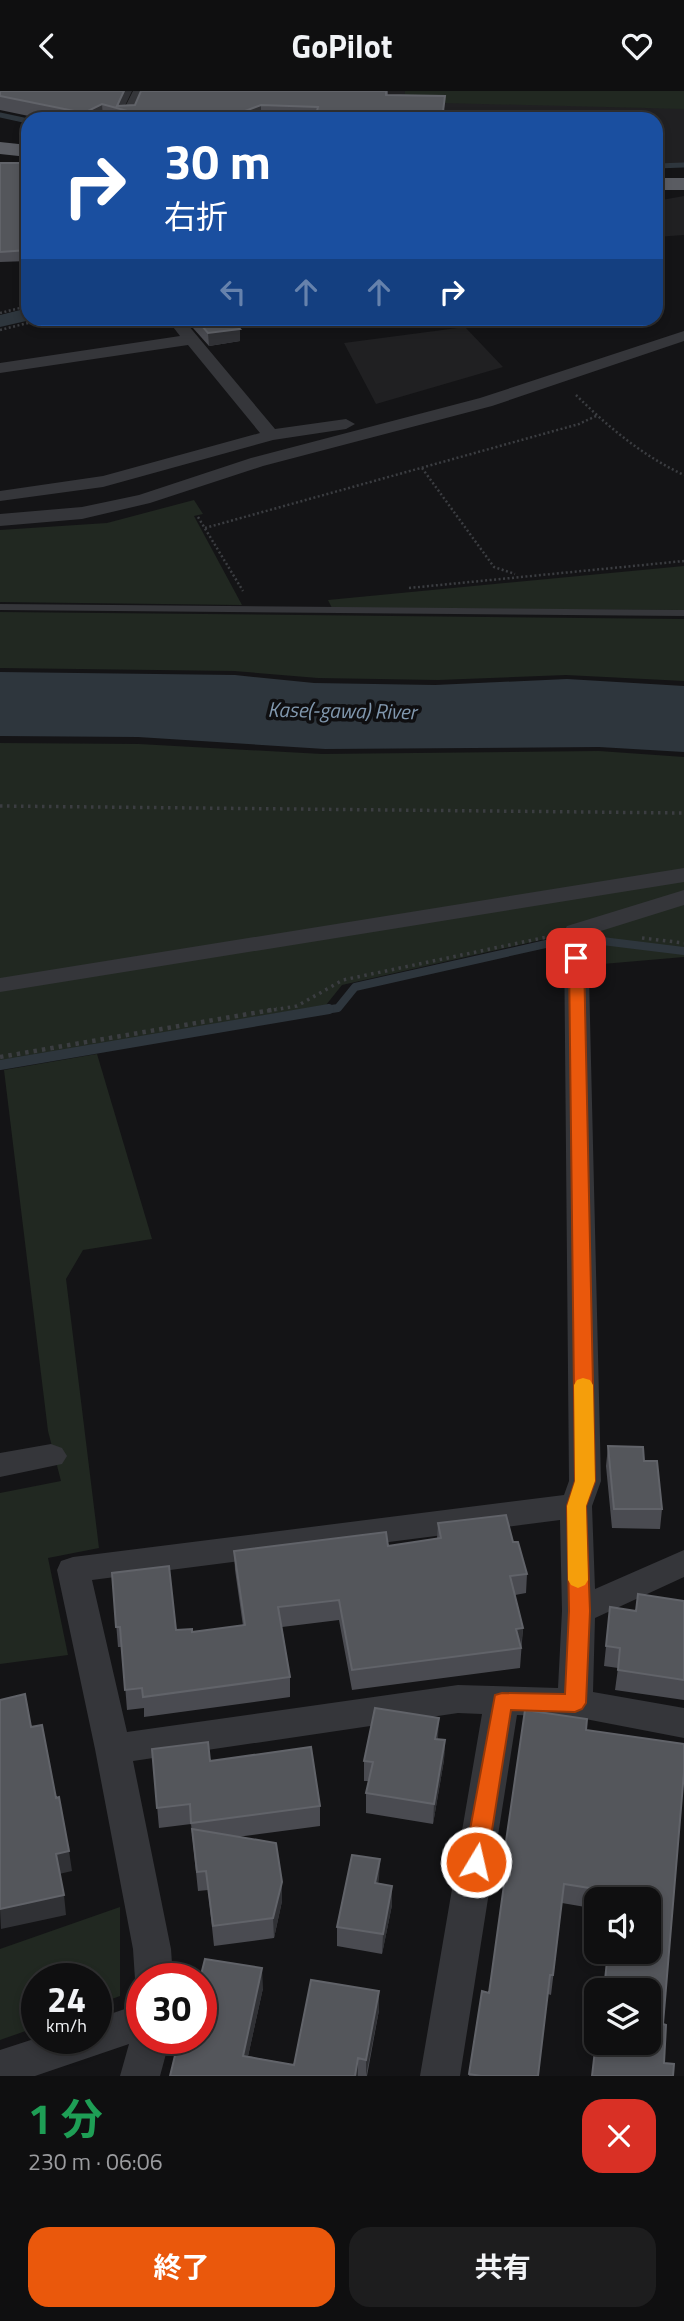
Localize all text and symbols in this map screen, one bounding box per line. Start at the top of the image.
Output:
text: GoPilot [292,22,392,70]
icon: back [28,27,66,65]
icon: heart [618,27,656,65]
text: 30 m [164,123,271,198]
icon: right [49,140,140,231]
text: 右折 [164,192,228,240]
icon: left [214,273,252,311]
icon: ahead [287,273,325,311]
icon: ahead [360,273,398,311]
icon: right [433,273,471,311]
water label: Kase(-gawa) River [267,693,419,727]
pin [546,928,606,988]
icon: arrive [557,939,595,977]
position arrow [439,1825,513,1899]
map controls [584,1887,661,2055]
button: sound [584,1887,661,1964]
speed limit sign: 30 [126,1963,217,2054]
text: 24 [47,1972,86,2026]
button: layers [584,1978,661,2055]
text: km/h [46,2012,87,2039]
text: 1 分 [28,2086,103,2150]
button: close [582,2099,656,2173]
text: 230 m · 06:06 [28,2144,163,2179]
button: 終了 [28,2227,335,2307]
button: 共有 [349,2227,656,2307]

